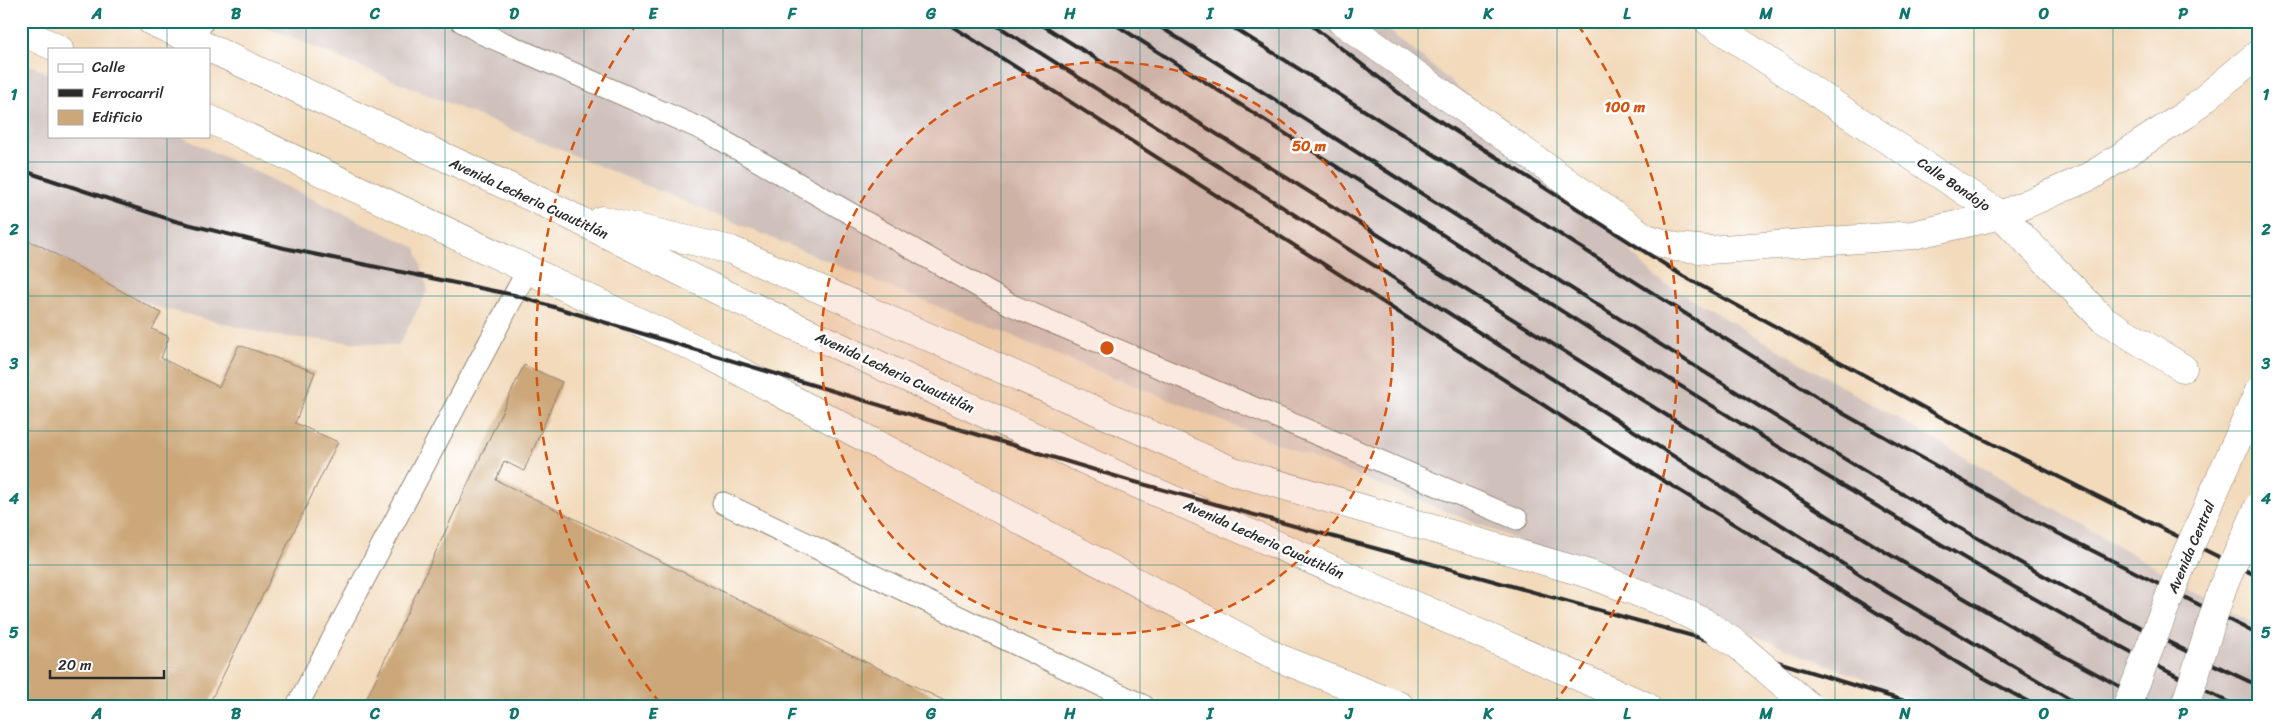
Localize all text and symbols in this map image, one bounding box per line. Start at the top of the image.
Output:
text: A [91,0,102,28]
text: B [231,0,242,28]
text: C [369,0,381,28]
text: D [509,0,519,28]
text: E [649,0,659,28]
text: F [787,0,798,28]
text: G [925,0,937,28]
text: H [1063,0,1076,28]
text: I [1206,0,1215,28]
text: J [1344,0,1354,28]
text: K [1482,0,1494,28]
text: L [1623,0,1631,28]
text: M [1758,0,1773,28]
text: N [1898,0,1911,28]
text: O [2038,0,2050,28]
text: P [2178,0,2188,28]
legend [48,48,210,138]
text: Calle [92,54,125,80]
text: 1 [11,80,18,109]
text: Ferrocarril [92,80,164,106]
text: 1 [2263,80,2270,109]
text: 100 m [1605,94,1646,120]
text: Edificio [92,104,143,130]
text: 50 m [1292,133,1327,159]
street label: Avenida Lecheria Cuautitlán [444,150,613,247]
street label: Calle Bondojo [1912,150,1996,218]
text: 2 [8,215,19,244]
text: 2 [2260,215,2271,244]
street label: Avenida Lecheria Cuautitlán [810,324,979,421]
centre of rings [1098,339,1116,357]
text: 3 [9,349,19,378]
text: 3 [2261,349,2271,378]
text: 4 [8,484,19,513]
text: 4 [2260,484,2271,513]
street label: Avenida Lecheria Cuautitlán [1179,492,1348,586]
street label: Avenida Central [2160,496,2223,598]
text: 5 [9,618,19,647]
text: 5 [2261,618,2271,647]
scale bar [50,647,164,679]
text: 20 m [58,652,92,678]
text: A [91,699,102,727]
text: B [231,699,242,727]
text: C [369,699,381,727]
text: D [509,699,519,727]
text: E [649,699,659,727]
text: F [787,699,798,727]
text: G [925,699,937,727]
text: H [1063,699,1076,727]
text: I [1206,699,1215,727]
text: J [1344,699,1354,727]
text: K [1482,699,1494,727]
text: L [1623,699,1631,727]
text: M [1758,699,1773,727]
text: N [1898,699,1911,727]
text: O [2038,699,2050,727]
text: P [2178,699,2188,727]

